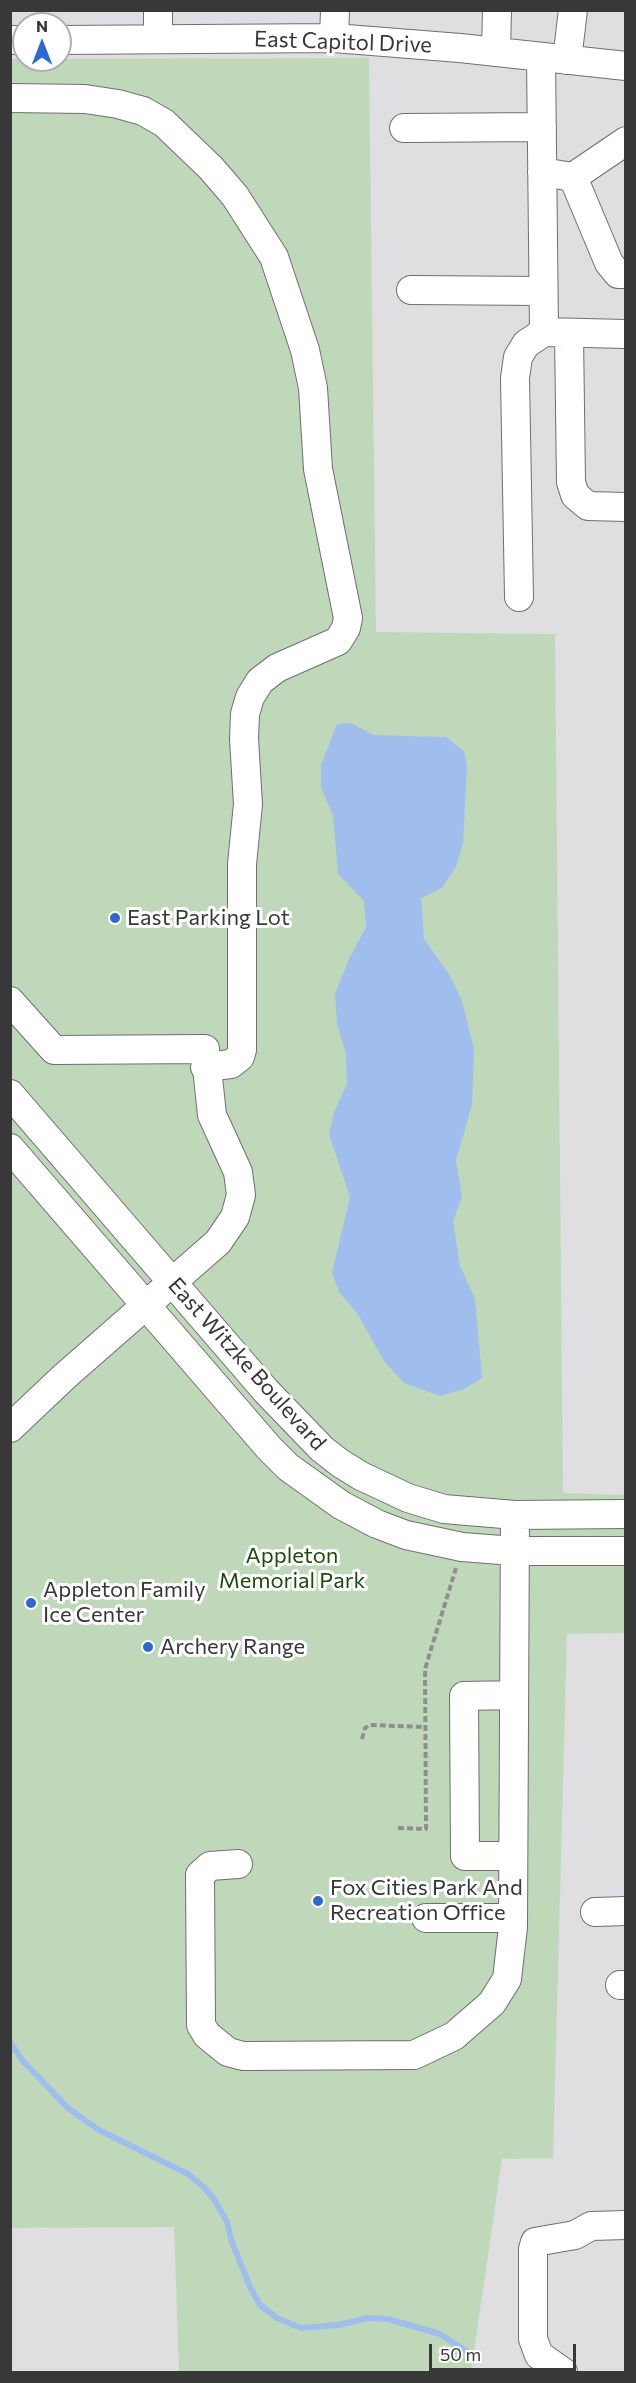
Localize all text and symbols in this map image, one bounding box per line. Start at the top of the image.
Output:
north arrow [12,12,72,72]
text: N [36,16,48,35]
street label: East Capitol Drive [254,26,432,58]
place label: East Parking Lot [127,905,290,931]
marker: East Parking Lot [108,911,122,925]
street label: East Witzke Boulevard [162,1272,332,1456]
park label: Appleton Memorial Park [219,1543,365,1594]
place label: Appleton Family Ice Center [43,1577,206,1628]
marker: Appleton Family Ice Center [24,1596,38,1610]
place label: Archery Range [160,1634,305,1660]
marker: Archery Range [141,1640,155,1654]
place label: Fox Cities Park And Recreation Office [330,1875,523,1927]
marker: Fox Cities Park And Recreation Office [311,1894,325,1908]
scale bar [432,2332,579,2370]
text: 50 m [440,2343,481,2365]

